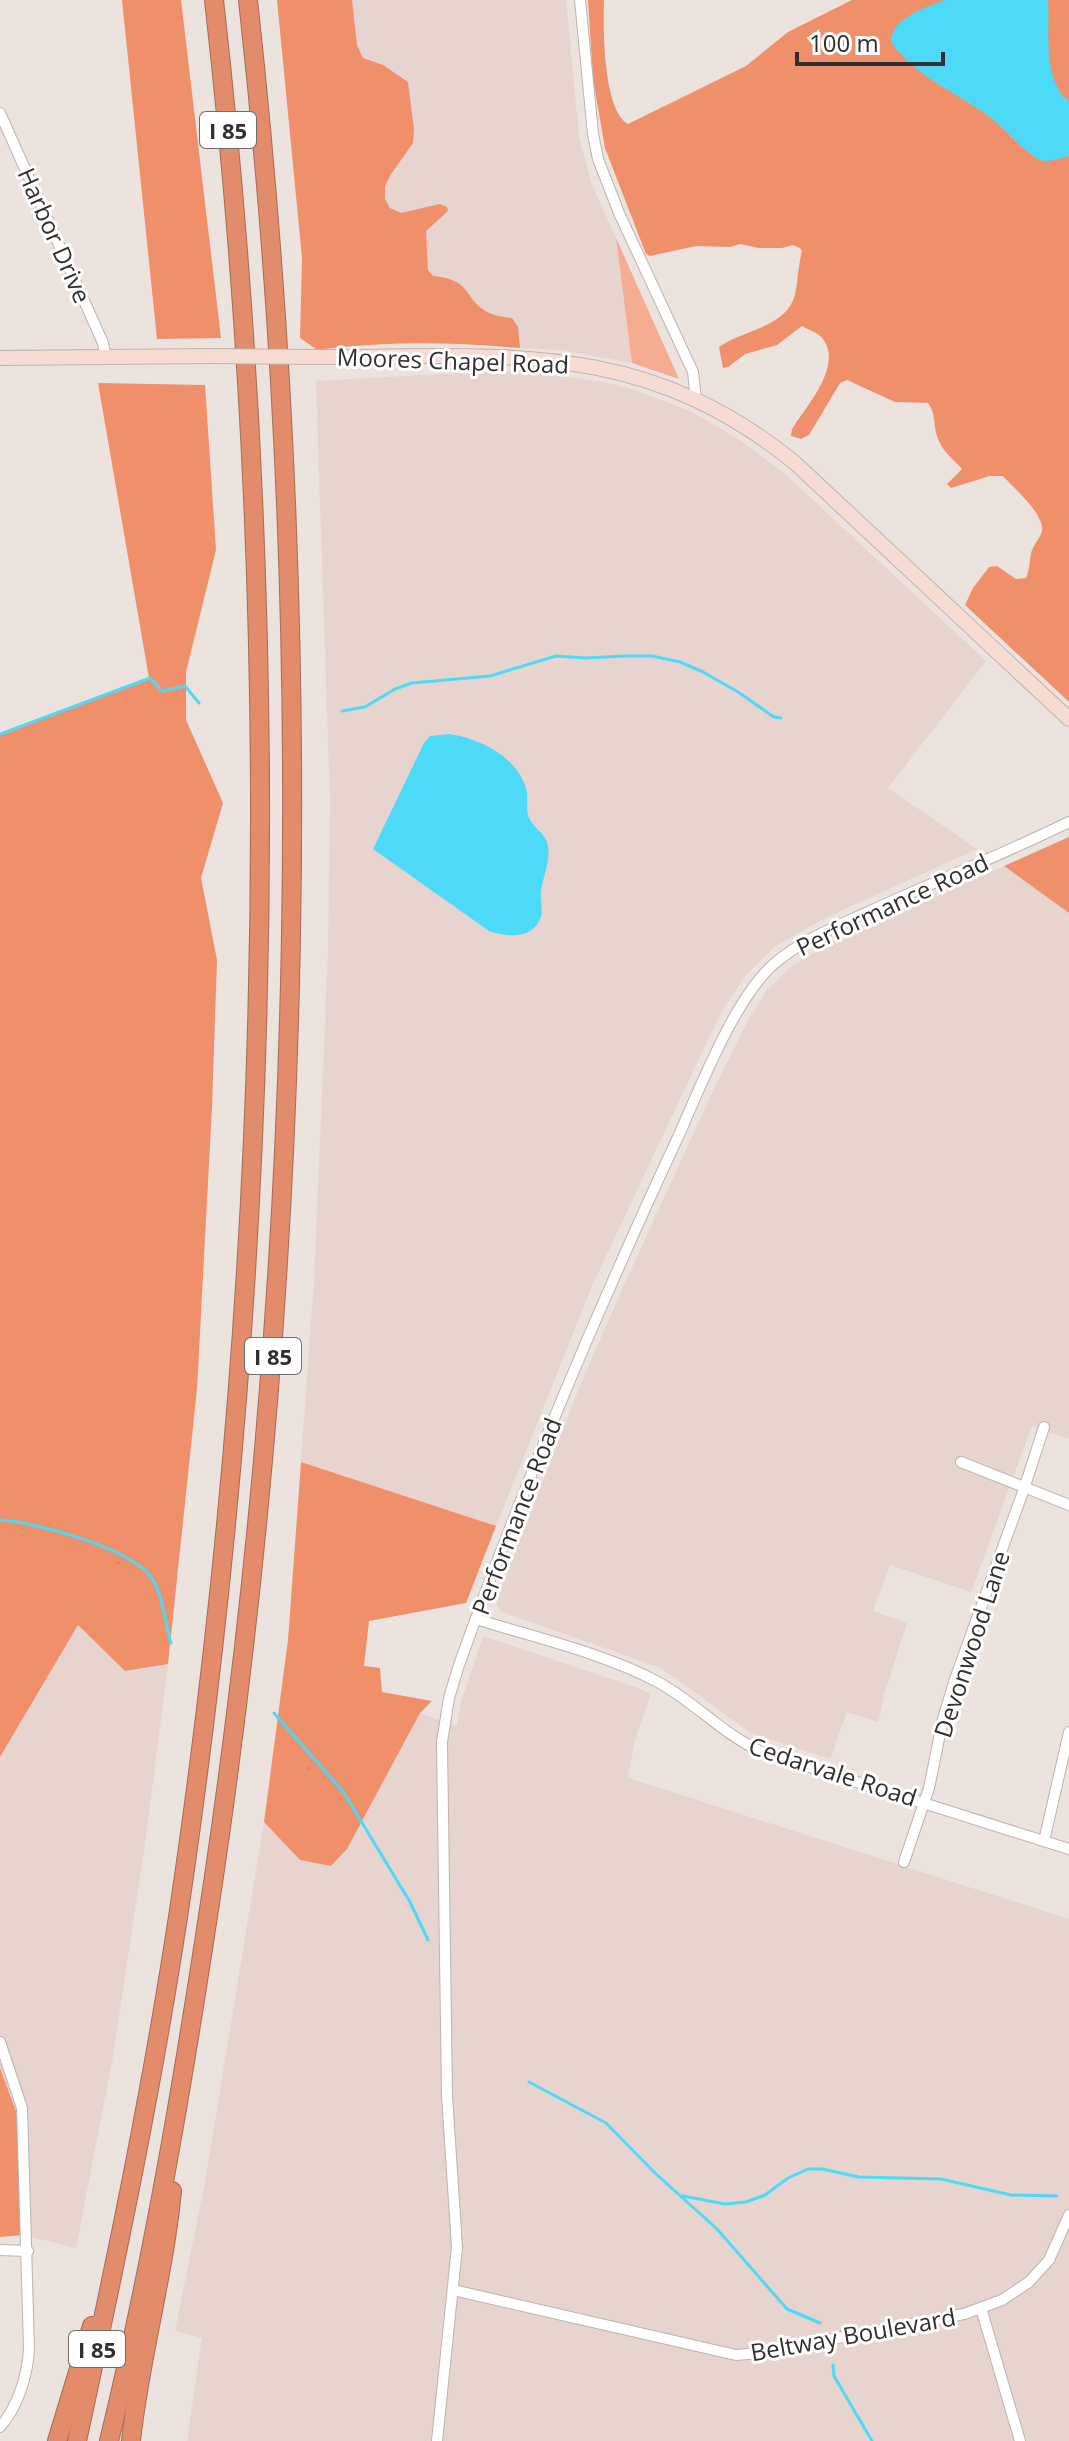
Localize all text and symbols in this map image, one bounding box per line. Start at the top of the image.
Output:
scale bar [797,16,943,66]
text: 100 m [809,26,879,59]
road number: I 85 [200,112,256,148]
street label: Harbor Drive [10,162,100,308]
street label: Moores Chapel Road [336,339,570,381]
street label: Performance Road [790,845,994,963]
road number: I 85 [245,1338,301,1374]
street label: Performance Road [463,1413,569,1619]
street label: Devonwood Lane [925,1546,1017,1742]
street label: Cedarvale Road [745,1728,921,1814]
street label: Beltway Boulevard [748,2300,958,2368]
road number: I 85 [69,2331,125,2367]

